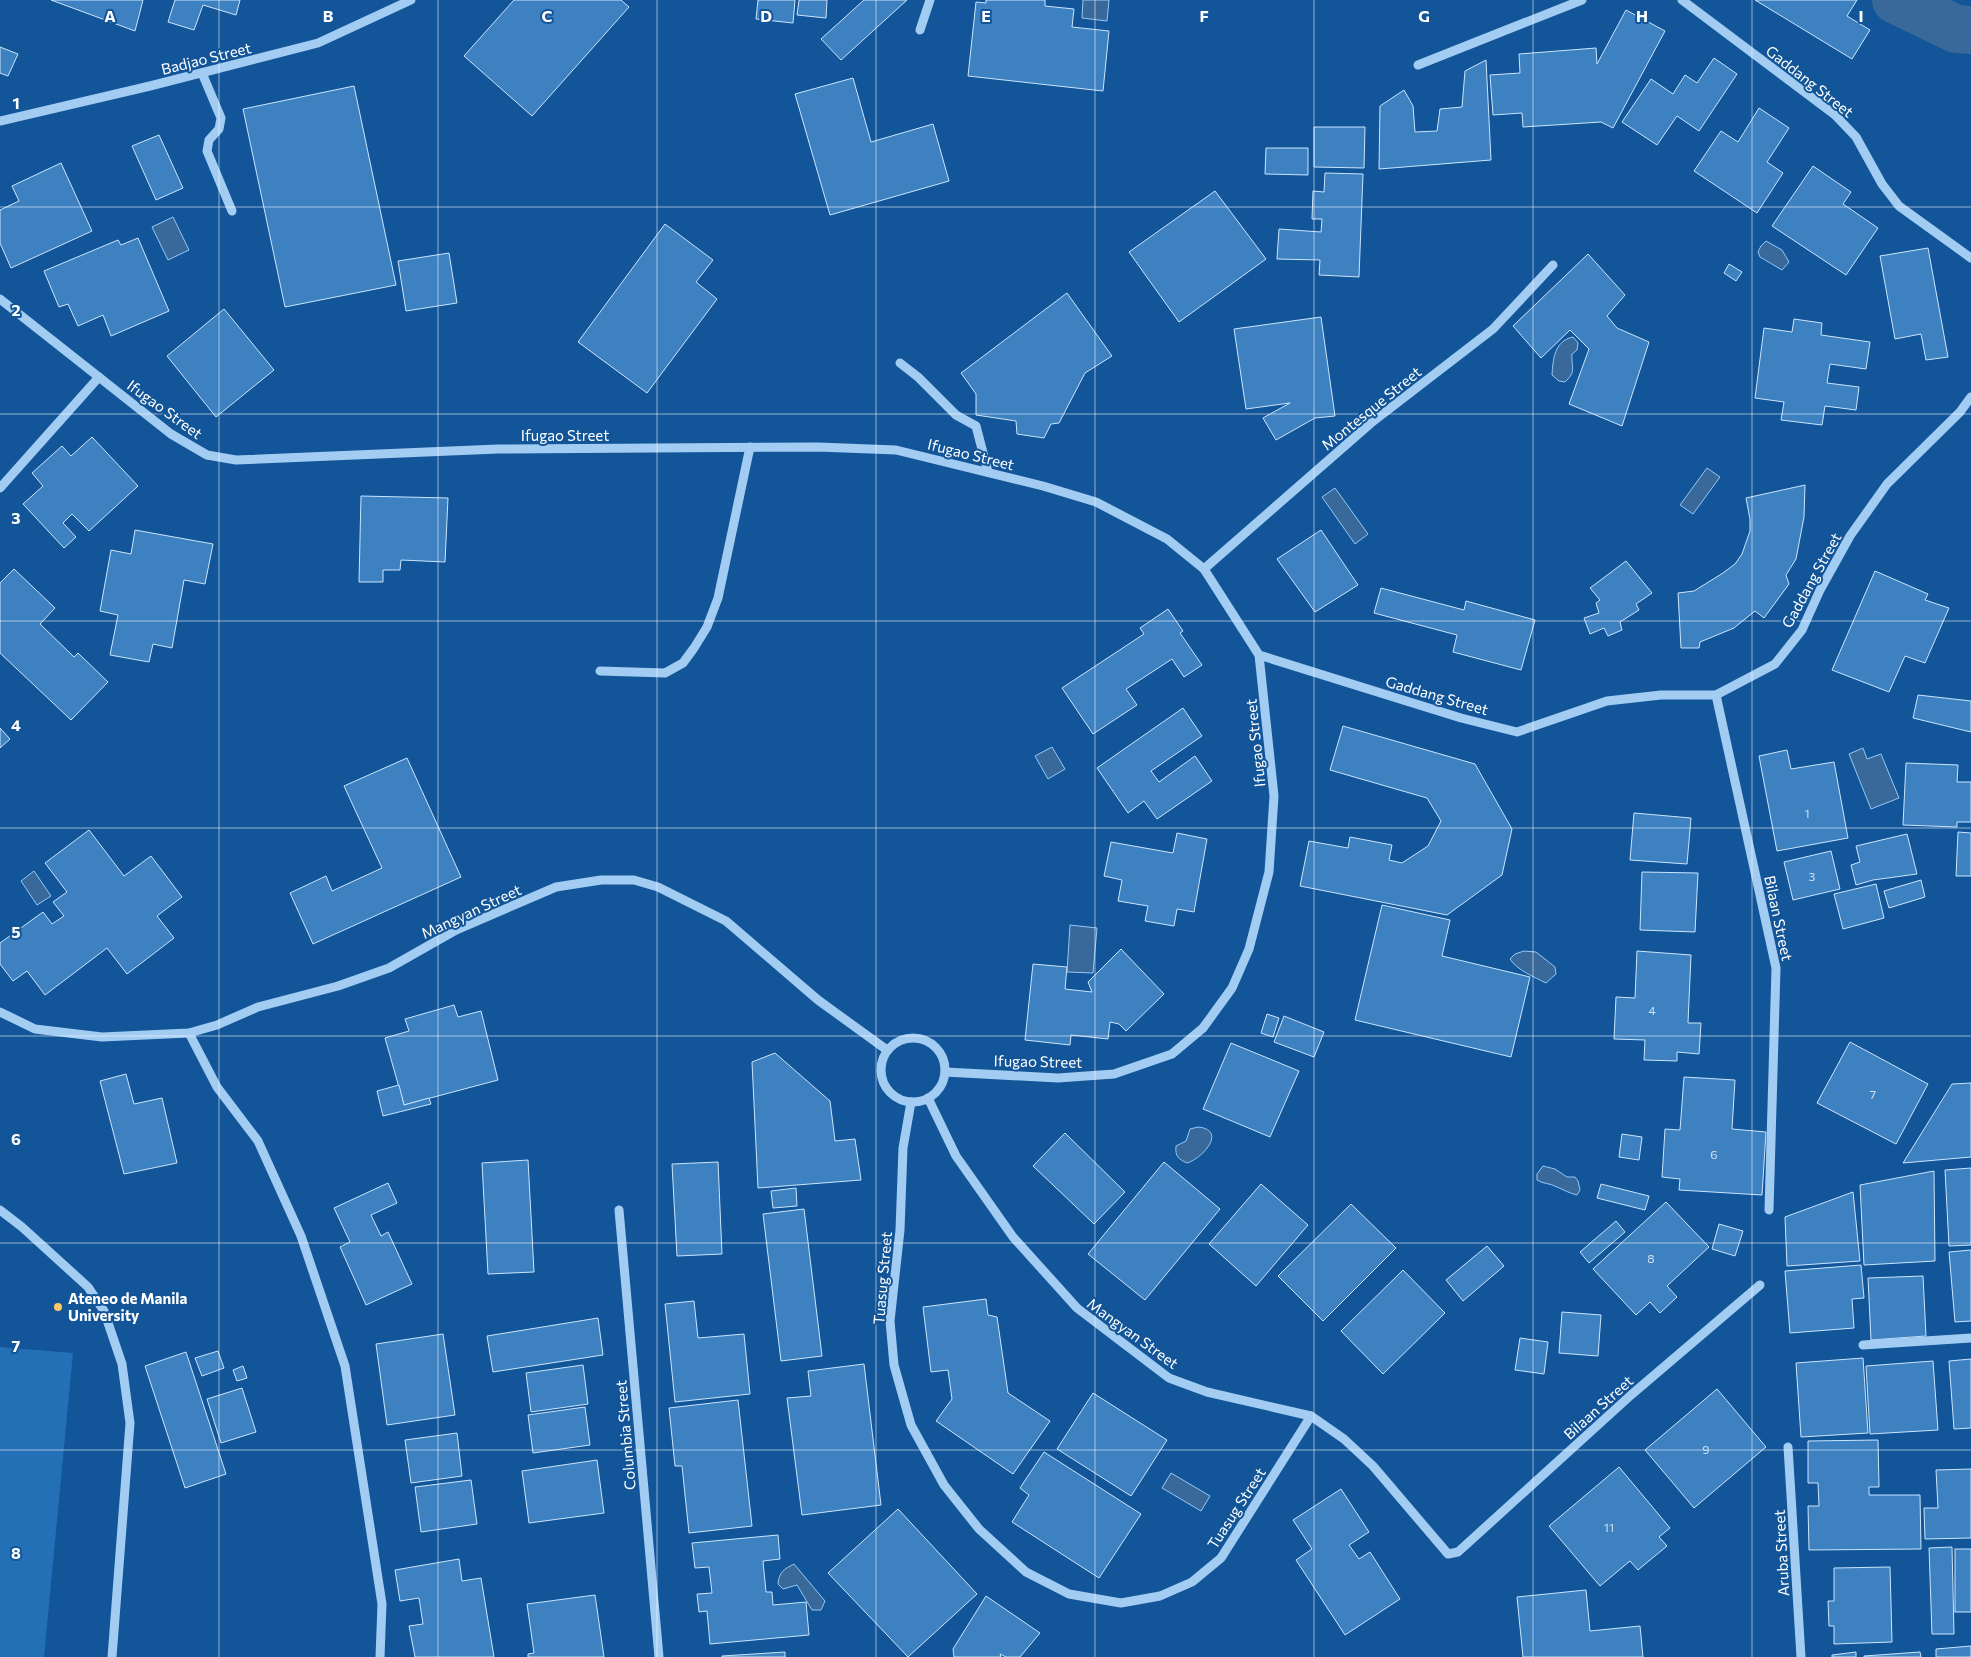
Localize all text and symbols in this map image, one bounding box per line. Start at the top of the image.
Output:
text: A [104,6,116,25]
text: B [323,6,334,25]
text: C [542,6,553,25]
text: D [760,6,772,25]
text: E [981,6,991,25]
text: F [1199,6,1209,25]
text: G [1418,6,1430,25]
text: H [1636,6,1648,25]
text: I [1858,6,1864,25]
street label: Badjao Street [159,38,253,78]
street label: Gaddang Street [1763,41,1857,121]
text: 1 [12,93,20,112]
text: 2 [11,300,21,319]
street label: Montesque Street [1318,362,1424,454]
street label: Ifugao Street [124,376,206,442]
street label: Ifugao Street [521,426,609,444]
street label: Ifugao Street [926,435,1016,473]
text: 3 [11,508,21,527]
street label: Gaddang Street [1777,529,1845,631]
street label: Gaddang Street [1384,672,1490,718]
street label: Ifugao Street [1241,698,1269,788]
text: 4 [11,715,21,734]
house number: 1 [1804,806,1810,820]
house number: 3 [1809,869,1816,883]
street label: Bilaan Street [1761,874,1797,962]
street label: Mangyan Street [418,880,524,942]
text: 5 [11,922,21,941]
house number: 4 [1648,1003,1656,1017]
street label: Ifugao Street [994,1051,1082,1071]
house number: 7 [1870,1087,1876,1101]
text: 6 [11,1129,21,1148]
house number: 6 [1710,1147,1718,1161]
street label: Tuasug Street [869,1231,895,1325]
house number: 8 [1647,1251,1655,1265]
place label: Ateneo de Manila University [68,1289,187,1324]
street label: Mangyan Street [1084,1294,1182,1372]
marker: Ateneo de Manila University [52,1301,64,1313]
text: 7 [12,1336,21,1355]
street label: Bilaan Street [1560,1371,1636,1443]
street label: Columbia Street [611,1379,639,1491]
house number: 9 [1702,1442,1710,1456]
street label: Tuasug Street [1203,1464,1269,1552]
street label: Aruba Street [1770,1509,1792,1597]
house number: 11 [1604,1520,1614,1534]
text: 8 [11,1543,21,1562]

